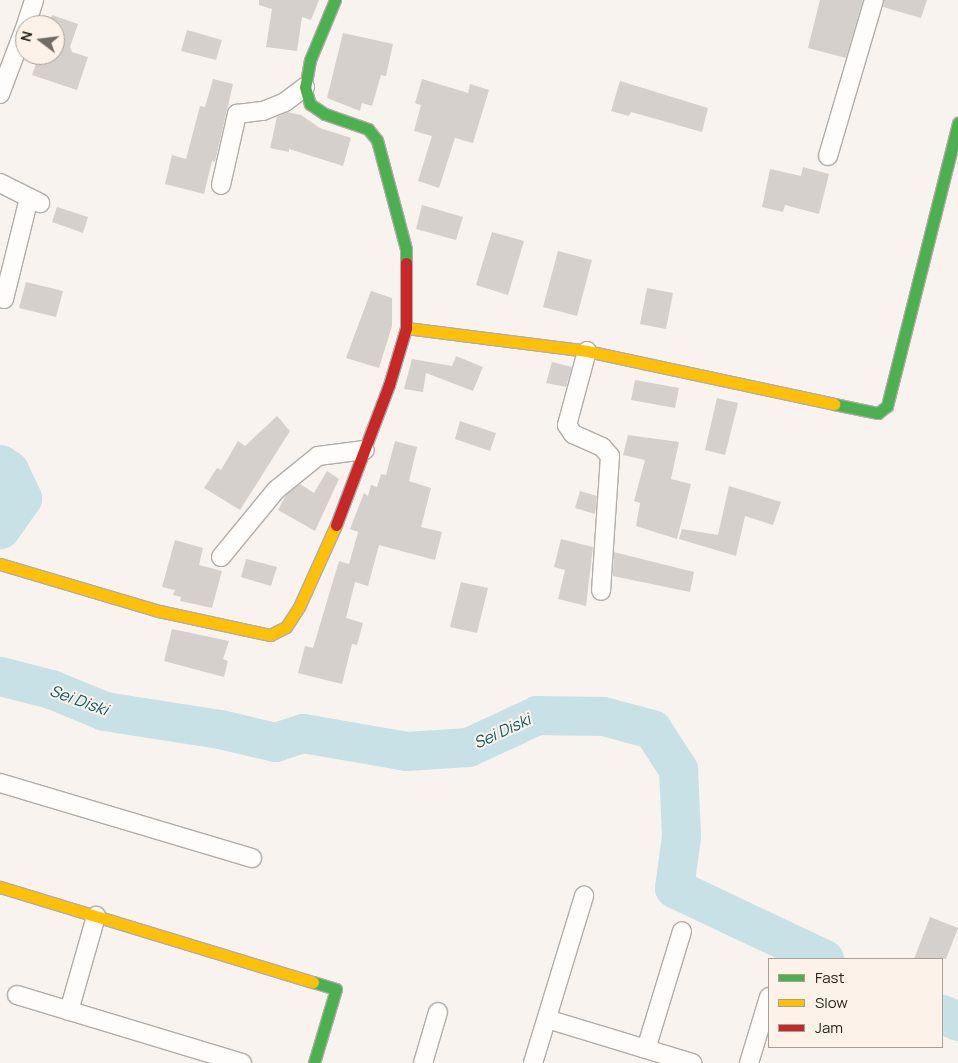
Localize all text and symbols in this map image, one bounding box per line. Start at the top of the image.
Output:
north arrow [15,15,65,65]
text: N [16,29,36,44]
water label: Sei Diski [47,681,111,719]
water label: Sei Diski [470,709,534,753]
legend [768,958,943,1048]
text: Fast [815,967,844,988]
text: Slow [815,992,848,1013]
text: Jam [815,1017,843,1038]

